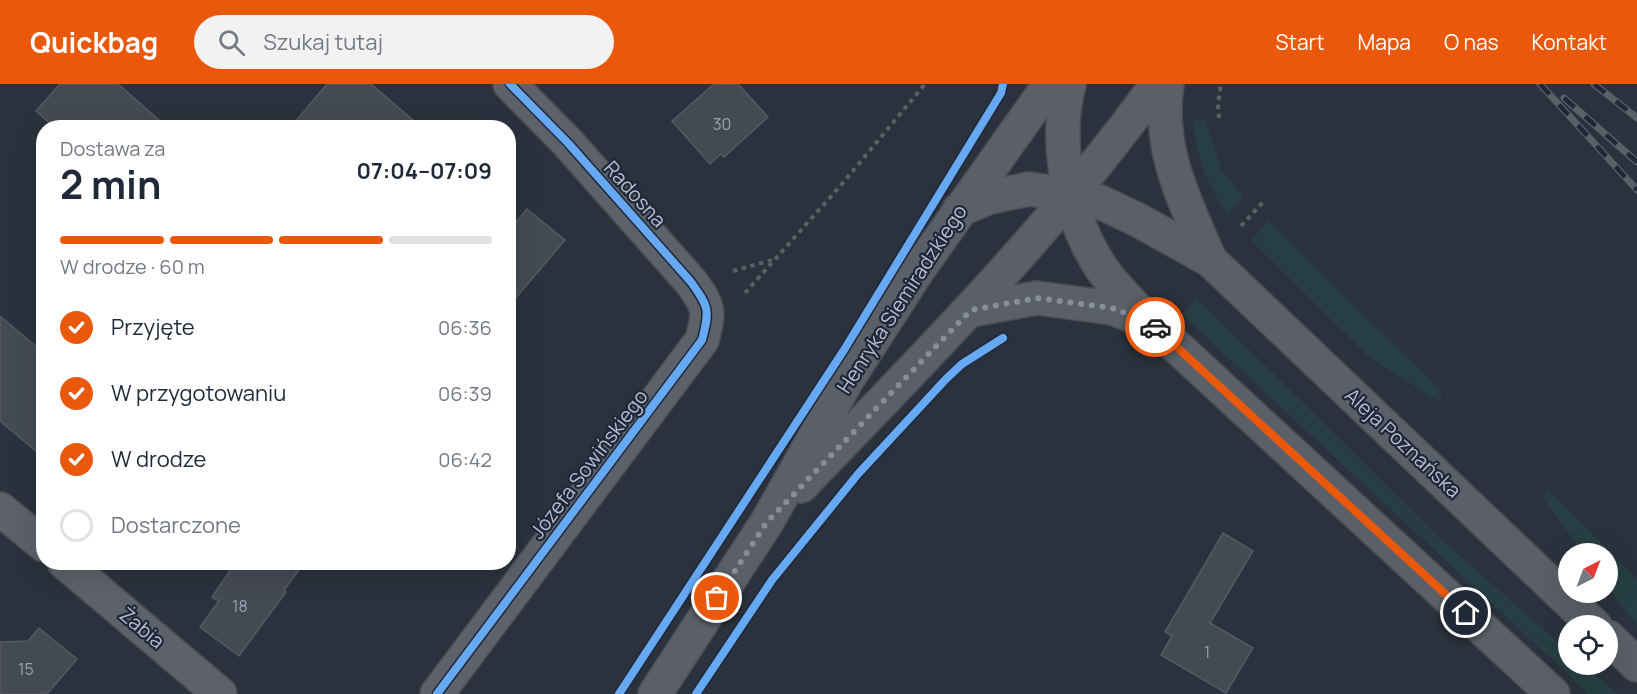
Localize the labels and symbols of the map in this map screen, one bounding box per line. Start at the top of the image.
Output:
house number: 30 [713,113,731,135]
street label: Radosna [598,155,672,233]
street label: Henryka Siemiradzkiego [830,199,973,398]
courier [1125,297,1185,357]
street label: Aleja Poznańska [1339,382,1467,504]
street label: Józefa Sowińskiego [524,383,654,544]
north arrow [1558,543,1618,603]
pin [691,572,742,623]
pin [1440,587,1491,638]
house number: 18 [232,595,248,617]
street label: Żabia [114,601,171,654]
house number: 1 [1204,641,1210,663]
house number: 15 [18,658,34,680]

